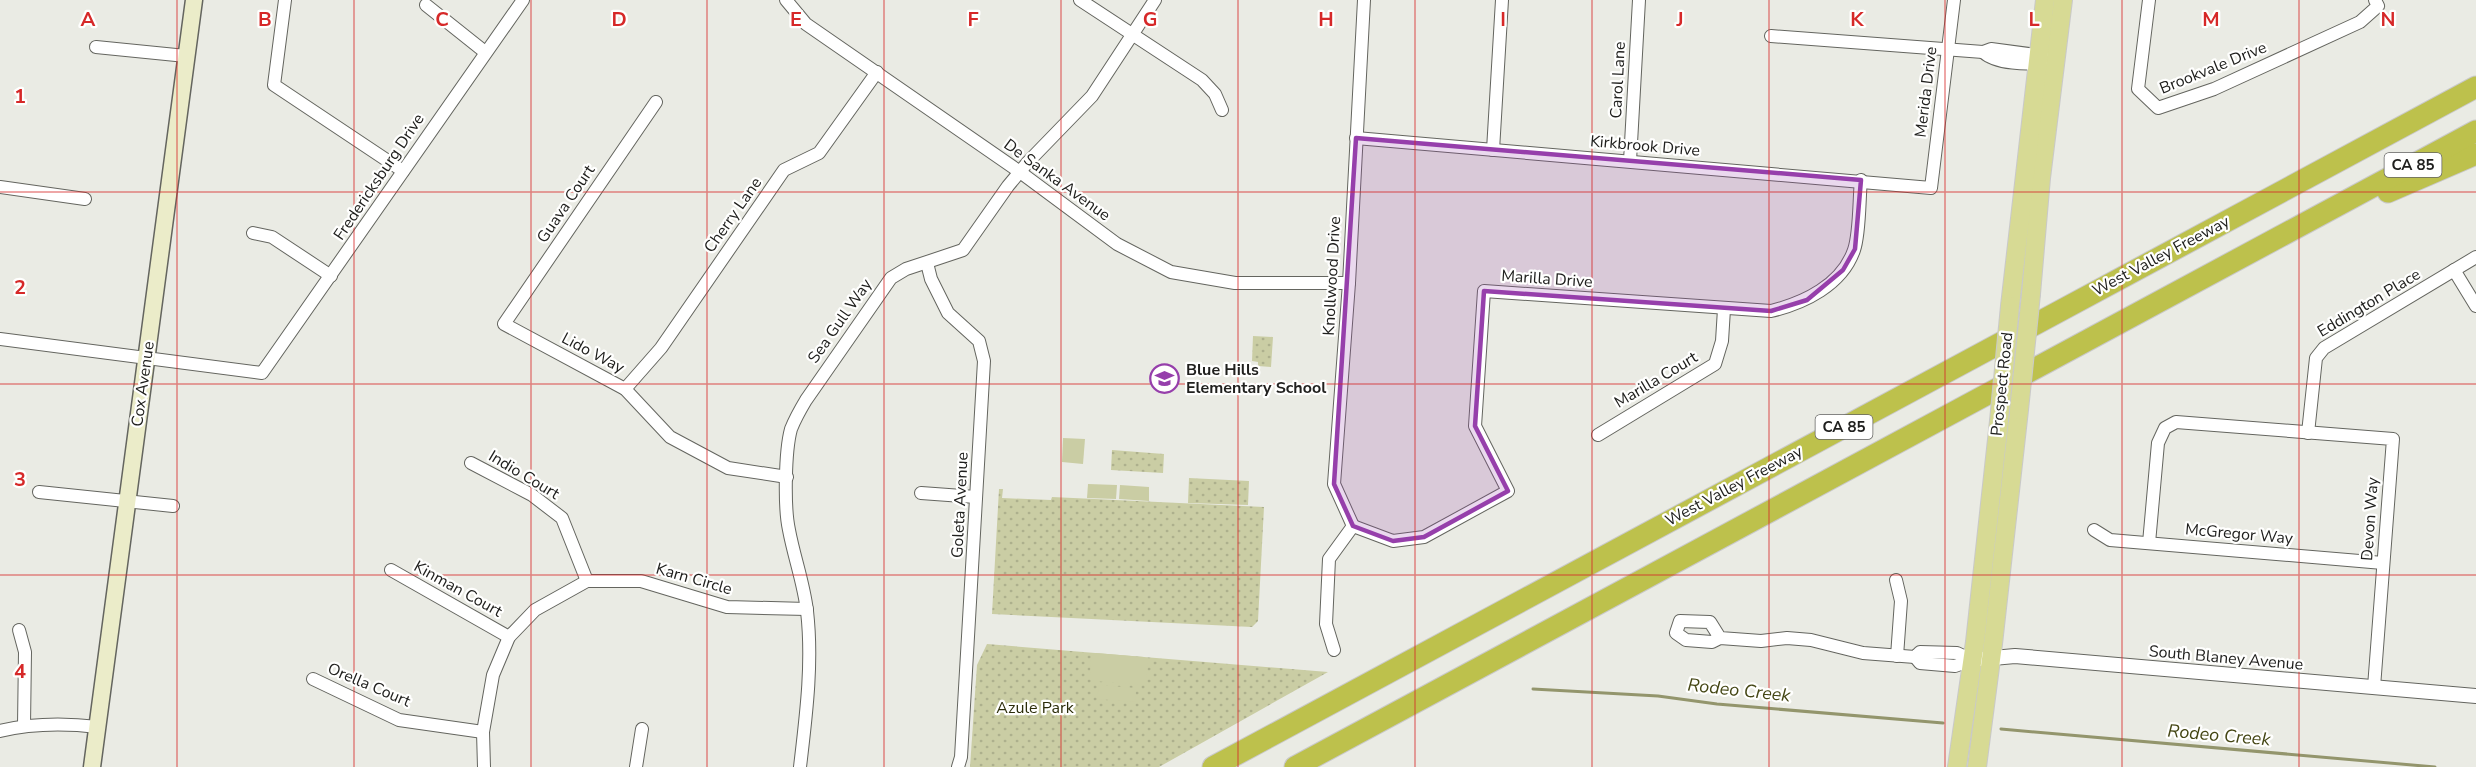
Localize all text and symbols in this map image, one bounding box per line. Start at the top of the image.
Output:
text: A [81,6,96,33]
text: B [258,6,272,33]
text: C [435,6,449,33]
text: D [611,6,627,33]
text: E [790,6,802,33]
text: F [967,6,979,33]
text: G [1143,6,1157,33]
text: H [1318,6,1334,33]
text: I [1500,6,1506,33]
text: J [1675,6,1684,33]
text: K [1850,6,1864,33]
text: L [2028,6,2040,33]
text: M [2202,6,2220,33]
text: N [2381,6,2395,33]
street label: Brookvale Drive [2156,36,2270,100]
street label: Carol Lane [1605,41,1631,119]
street label: Merida Drive [1910,45,1942,139]
text: 1 [14,83,26,110]
street label: Fredericksburg Drive [328,109,430,245]
street label: Kirkbrook Drive [1589,130,1701,162]
street label: De Sanka Avenue [999,134,1115,226]
road number: CA 85 [2384,153,2442,177]
street label: Guava Court [532,160,600,247]
street label: Cherry Lane [699,173,767,257]
street label: West Valley Freeway [2089,210,2234,301]
street label: Knollwood Drive [1318,216,1346,336]
street label: Eddington Place [2313,263,2425,343]
street label: Marilla Drive [1501,265,1593,293]
text: 2 [14,274,26,301]
street label: Sea Gull Way [803,274,878,368]
street label: Lido Way [558,327,629,379]
street label: Prospect Road [1986,331,2018,437]
street label: Cox Avenue [126,340,160,428]
street label: Marilla Court [1610,346,1702,414]
place label: Blue Hills Elementary School [1186,359,1326,399]
school or university icon: Blue Hills Elementary School [1149,363,1181,395]
road number: CA 85 [1816,415,1872,439]
street label: West Valley Freeway [1662,440,1807,531]
street label: Indio Court [484,445,564,505]
street label: Goleta Avenue [946,451,974,559]
text: 3 [14,466,26,493]
street label: Devon Way [2356,476,2384,562]
street label: McGregor Way [2184,518,2295,550]
street label: Kinman Court [410,556,507,623]
street label: Karn Circle [653,558,735,600]
street label: South Blaney Avenue [2148,640,2304,676]
text: 4 [14,658,26,685]
street label: Orella Court [324,658,414,713]
water label: Rodeo Creek [1686,673,1793,707]
park label: Azule Park [996,697,1075,719]
water label: Rodeo Creek [2167,719,2272,752]

